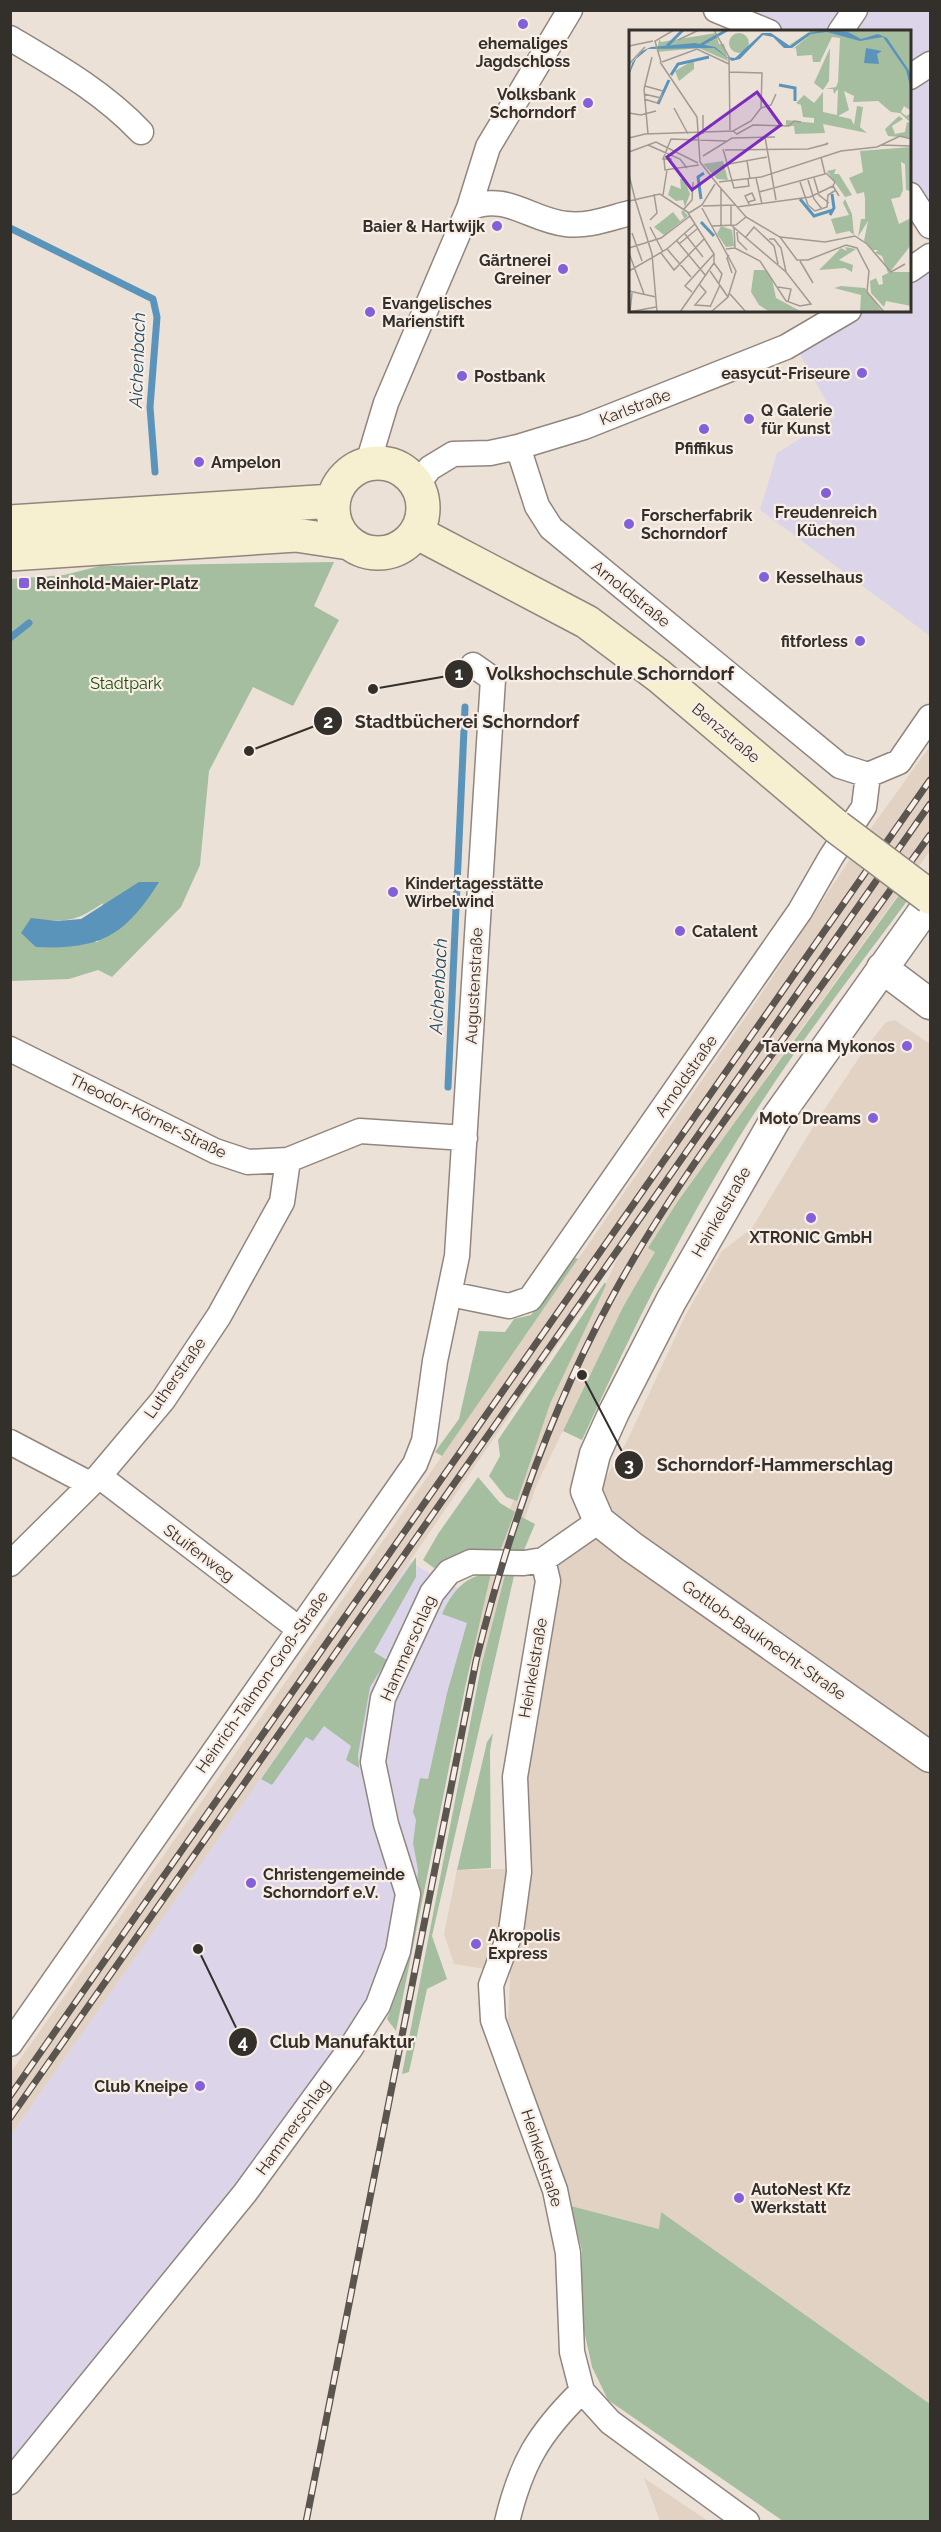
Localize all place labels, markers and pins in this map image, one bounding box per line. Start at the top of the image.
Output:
marker: ehemaliges Jagdschloss [516,17,530,31]
place label: ehemaliges Jagdschloss [476,34,570,71]
place label: Volksbank Schorndorf [490,85,577,122]
marker: Volksbank Schorndorf [581,96,595,110]
place label: Baier & Hartwijk [362,217,485,236]
marker: Baier & Hartwijk [490,219,504,233]
place label: Gärtnerei Greiner [479,251,551,288]
marker: Gärtnerei Greiner [556,262,570,276]
place label: Evangelisches Marienstift [382,294,492,331]
marker: Evangelisches Marienstift [363,305,377,319]
place label: easycut-Friseure [721,364,850,383]
marker: easycut-Friseure [855,366,869,380]
place label: Postbank [474,367,545,386]
marker: Postbank [455,369,469,383]
place label: Q Galerie für Kunst [761,401,833,438]
marker: Q Galerie für Kunst [742,412,756,426]
marker: Pfiffikus [697,422,711,436]
place label: Pfiffikus [674,439,734,458]
place label: Ampelon [211,453,281,472]
marker: Ampelon [192,455,206,469]
marker: Freudenreich Küchen [819,486,833,500]
place label: Freudenreich Küchen [775,503,877,540]
place label: Forscherfabrik Schorndorf [641,506,752,543]
marker: Forscherfabrik Schorndorf [622,517,636,531]
place label: Kesselhaus [776,568,863,587]
marker: Kesselhaus [757,570,771,584]
place label: Reinhold-Maier-Platz [36,574,199,593]
marker: Reinhold-Maier-Platz [17,576,31,590]
place label: fitforless [781,632,848,651]
marker: fitforless [853,634,867,648]
callout: Volkshochschule Schorndorf [444,656,746,692]
callout: Stadtbücherei Schorndorf [313,703,591,739]
place label: Kindertagesstätte Wirbelwind [405,874,544,911]
marker: Kindertagesstätte Wirbelwind [386,885,400,899]
place label: Catalent [692,922,758,941]
marker: Catalent [673,924,687,938]
place label: Taverna Mykonos [763,1037,895,1056]
marker: Taverna Mykonos [900,1039,914,1053]
place label: Moto Dreams [759,1109,861,1128]
marker: Moto Dreams [866,1111,880,1125]
marker: XTRONIC GmbH [804,1211,818,1225]
place label: XTRONIC GmbH [749,1228,872,1247]
callout: Schorndorf-Hammerschlag [614,1447,905,1483]
place label: Christengemeinde Schorndorf e.V. [263,1865,405,1902]
marker: Christengemeinde Schorndorf e.V. [244,1876,258,1890]
place label: Akropolis Express [488,1926,560,1963]
marker: Akropolis Express [469,1937,483,1951]
callout: Club Manufaktur [228,2024,427,2060]
place label: Club Kneipe [94,2077,188,2096]
marker: Club Kneipe [193,2079,207,2093]
place label: AutoNest Kfz Werkstatt [751,2180,851,2217]
marker: AutoNest Kfz Werkstatt [732,2191,746,2205]

